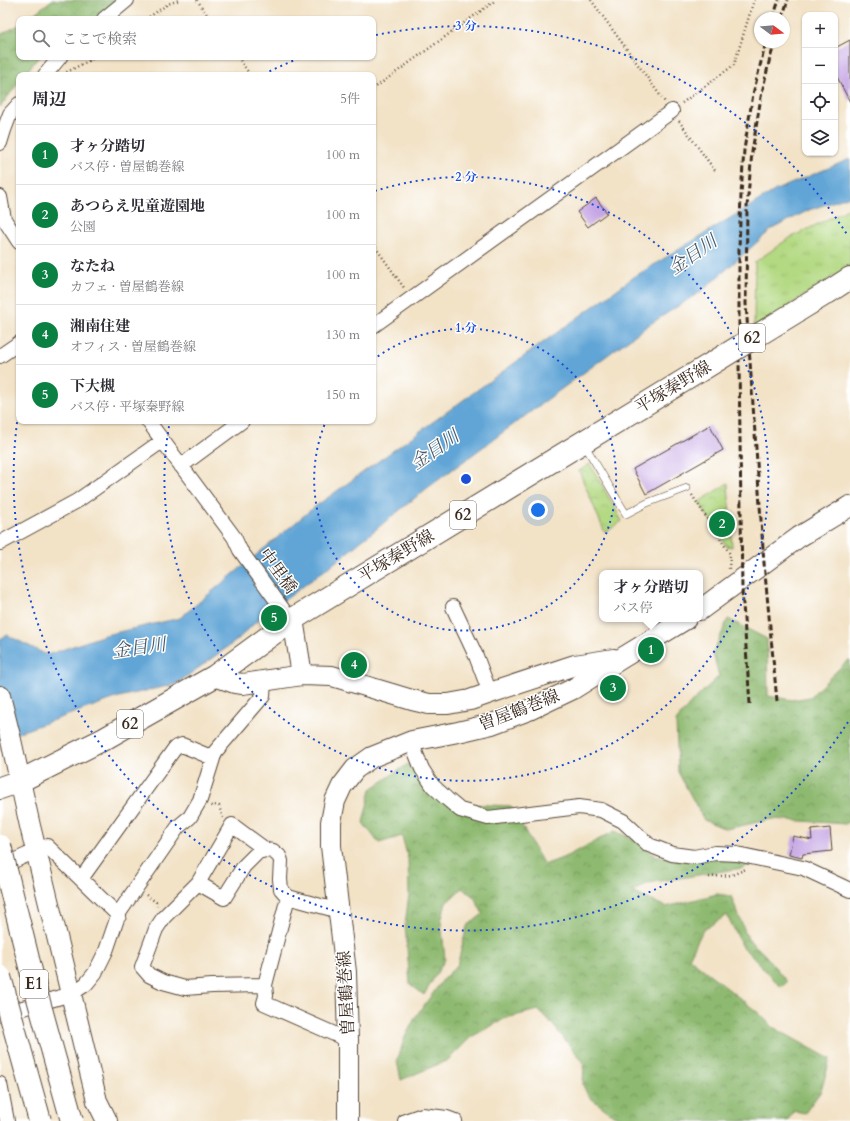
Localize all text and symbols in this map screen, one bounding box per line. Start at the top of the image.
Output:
north arrow [754,12,790,48]
map controls [802,12,838,156]
button: + [802,12,838,48]
search box [16,16,376,60]
text: 3 分 [455,18,477,34]
icon: search [30,27,52,49]
text: ここで検索 [62,29,137,49]
button: − [802,48,838,84]
button: locate [802,84,838,120]
text: 周辺 [32,88,66,111]
text: 5件 [340,90,360,108]
button: layers [802,120,838,156]
text: 才ヶ分踏切 [70,136,145,156]
text: 1 [42,146,48,164]
text: 100 m [326,146,360,164]
text: バス停 · 曽屋鶴巻線 [70,158,184,176]
text: 2 分 [455,169,477,185]
text: あつらえ児童遊園地 [70,196,205,216]
text: 2 [42,206,48,224]
text: 100 m [326,206,360,224]
text: 公園 [70,218,96,236]
water label: 金目川 [664,228,724,281]
text: なたね [70,256,115,276]
text: 3 [42,266,48,284]
text: 100 m [326,266,360,284]
text: カフェ · 曽屋鶴巻線 [70,278,184,296]
text: 湘南住建 [70,316,130,336]
text: 1 分 [455,320,477,336]
road number: 62 [739,324,765,352]
text: 4 [42,326,48,344]
text: 130 m [326,326,360,344]
text: オフィス · 曽屋鶴巻線 [70,338,196,356]
street label: 平塚秦野線 [631,355,715,419]
text: 下大槻 [70,376,115,396]
text: 5 [42,386,48,404]
text: 150 m [326,386,360,404]
text: バス停 · 平塚秦野線 [70,398,184,416]
water label: 金目川 [406,423,466,476]
centre of rings [459,472,473,486]
your location [528,500,548,520]
road number: 62 [450,501,476,529]
pin: 2 [709,509,735,539]
street label: 平塚秦野線 [354,524,438,588]
street label: 中里橋 [254,544,302,598]
popup [599,570,703,622]
text: 才ヶ分踏切 [613,577,689,597]
text: バス停 [613,599,653,617]
pin: 5 [261,603,287,633]
water label: 金目川 [111,632,169,664]
pin: 1 [638,635,664,665]
pin: 4 [341,650,367,680]
pin: 3 [600,673,626,703]
street label: 曽屋鶴巻線 [475,684,563,736]
road number: 62 [117,710,143,738]
street label: 曽屋鶴巻線 [332,950,360,1036]
road number: E1 [20,970,48,998]

